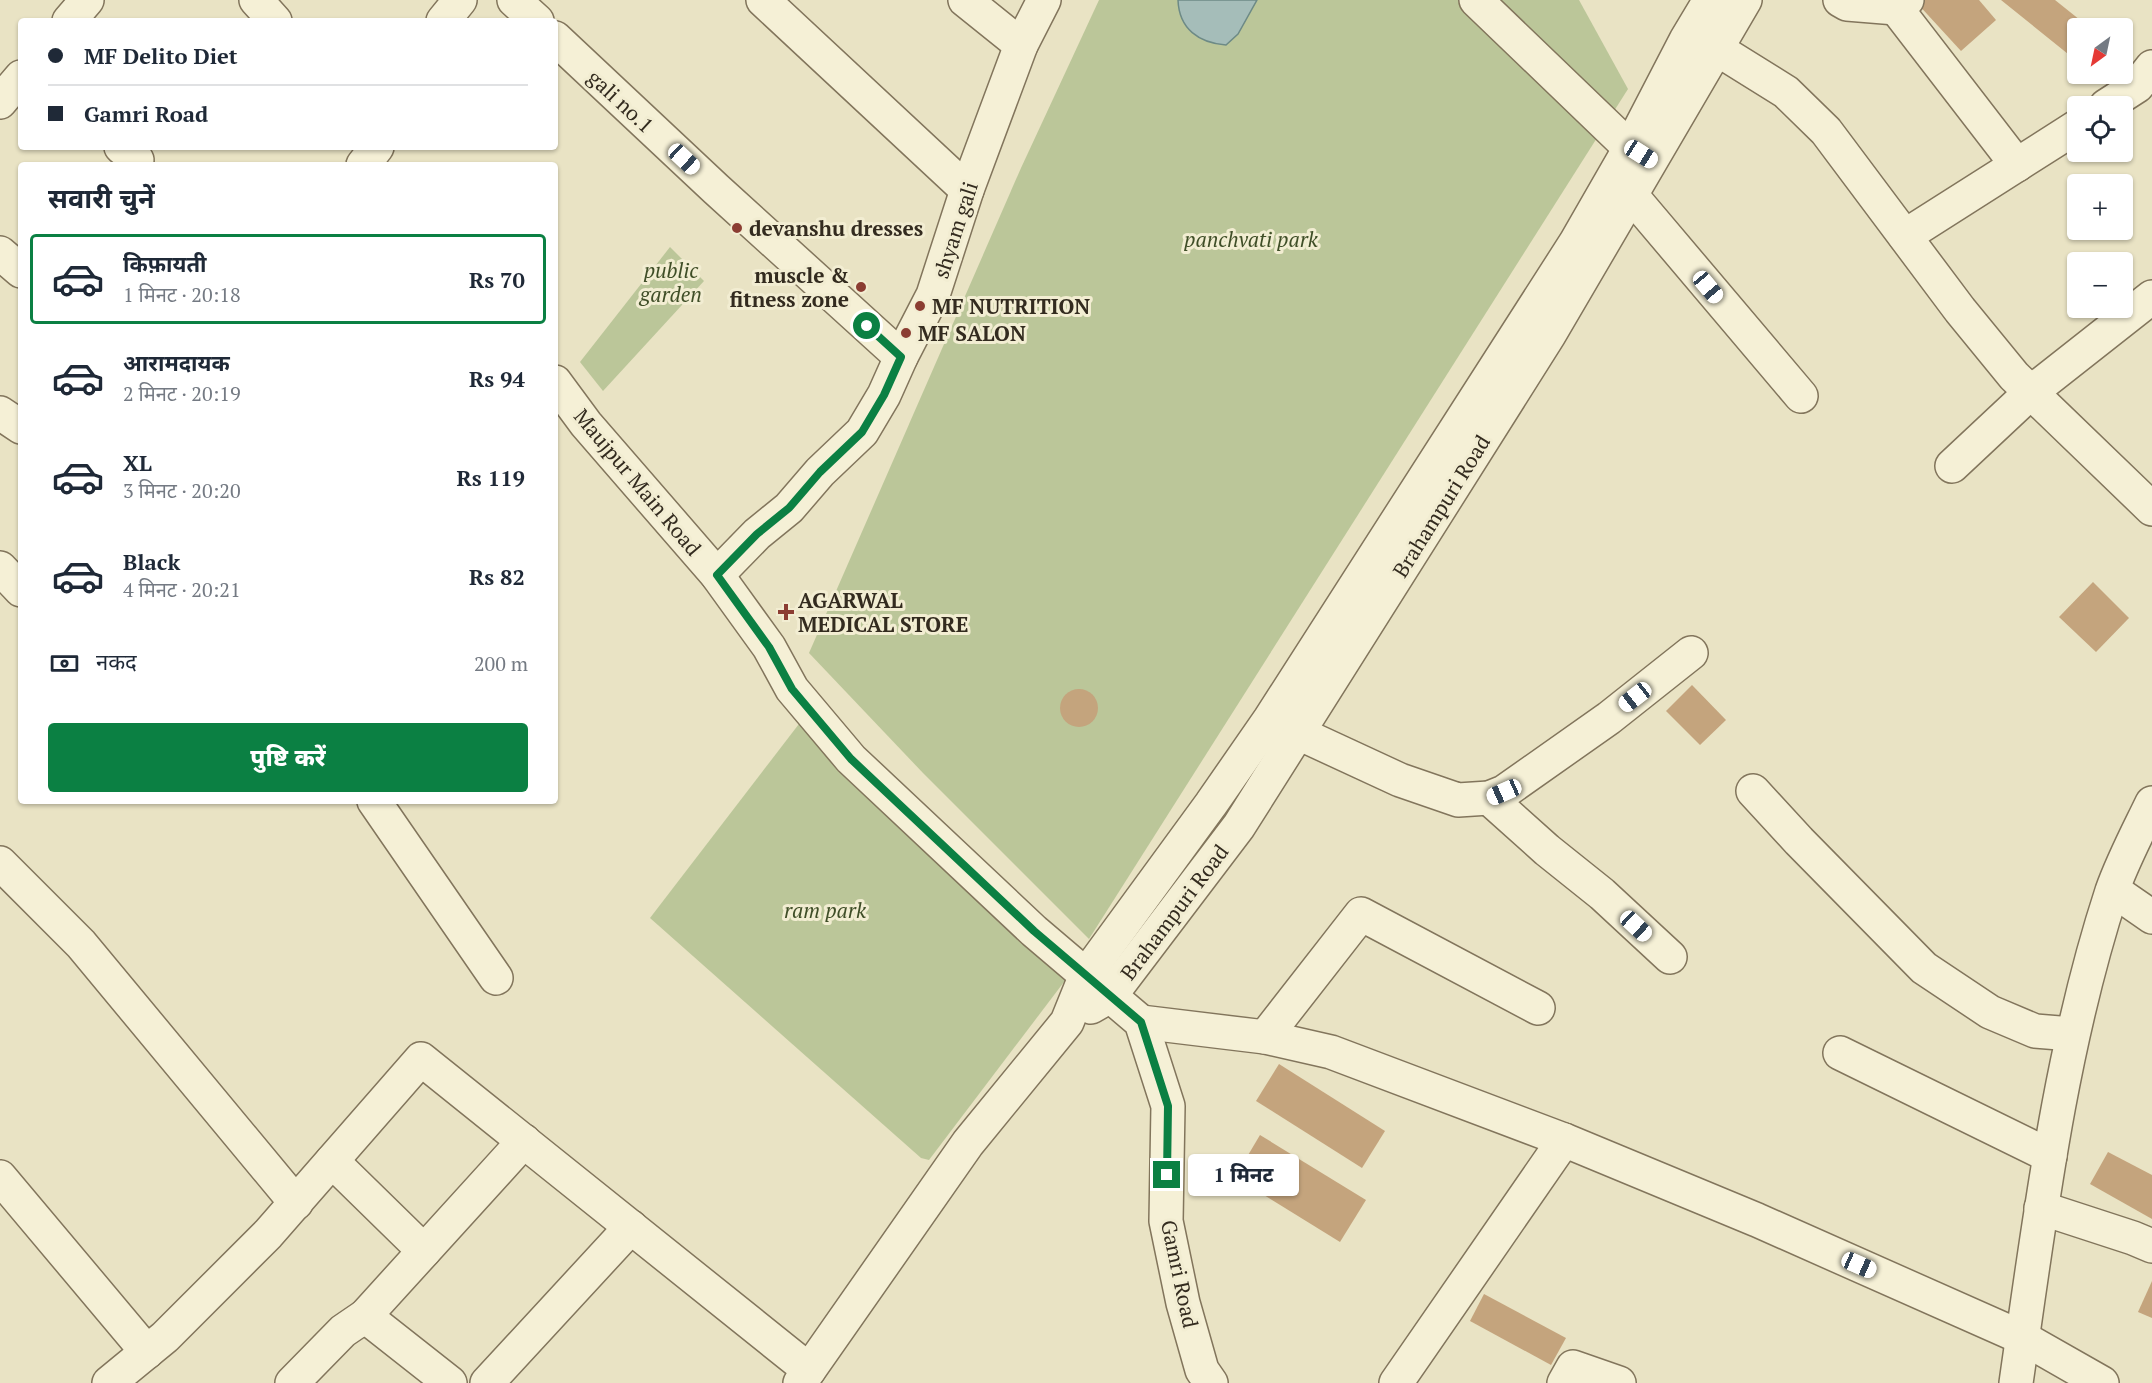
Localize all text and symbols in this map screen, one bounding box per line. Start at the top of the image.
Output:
north arrow [2067,18,2133,84]
map controls [2067,18,2133,318]
text: MF Delito Diet [84,41,238,70]
street label: gali no.1 [582,63,660,139]
button: locate [2067,96,2133,162]
text: Gamri Road [84,99,208,128]
car [1621,137,1661,171]
car [665,140,703,178]
button: + [2067,174,2133,240]
street label: shyam gali [926,178,984,282]
text: सवारी चुनें [48,180,155,216]
place label: devanshu dresses [749,214,923,242]
marker: devanshu dresses [730,221,744,235]
park label: panchvati park [1184,225,1319,253]
text: किफ़ायती [123,249,207,278]
icon: car [51,252,105,306]
button: − [2067,252,2133,318]
park label: public garden [638,256,702,308]
place label: muscle & fitness zone [730,261,849,313]
text: Rs 70 [469,265,525,294]
car [1690,267,1726,307]
marker: muscle & fitness zone [854,280,868,294]
text: 1 मिनट · 20:18 [123,281,241,308]
place label: MF NUTRITION [932,292,1090,320]
marker: MF NUTRITION [913,299,927,313]
route start [853,312,880,339]
place label: MF SALON [918,319,1026,347]
marker: MF SALON [899,326,913,340]
text: आरामदायक [123,348,230,377]
icon: car [51,351,105,405]
text: Rs 94 [469,364,525,393]
text: 2 मिनट · 20:19 [123,380,241,407]
street label: Maujpur Main Road [568,403,708,562]
street label: Brahampuri Road [1386,429,1496,583]
text: XL [123,448,152,477]
icon: car [51,450,105,504]
text: Rs 119 [456,463,525,492]
text: 3 मिनट · 20:20 [123,477,241,504]
text: Black [123,547,180,576]
icon: car [51,549,105,603]
text: Rs 82 [469,562,525,591]
text: 4 मिनट · 20:21 [123,576,241,603]
place label: AGARWAL MEDICAL STORE [798,586,968,638]
marker: AGARWAL MEDICAL STORE [779,605,793,619]
icon: cash [48,647,81,680]
text: नकद [96,647,137,676]
text: 200 m [474,650,528,677]
car [1615,679,1655,715]
button: पुष्टि करें [48,723,528,792]
car [1484,776,1524,808]
street label: Brahampuri Road [1114,838,1234,985]
park label: ram park [784,896,867,924]
car [1617,907,1655,945]
callout: 1 मिनट [1188,1154,1299,1196]
route end [1153,1161,1180,1188]
text: 1 मिनट [1214,1161,1273,1188]
street label: Gamri Road [1155,1218,1205,1331]
car [1839,1249,1879,1281]

